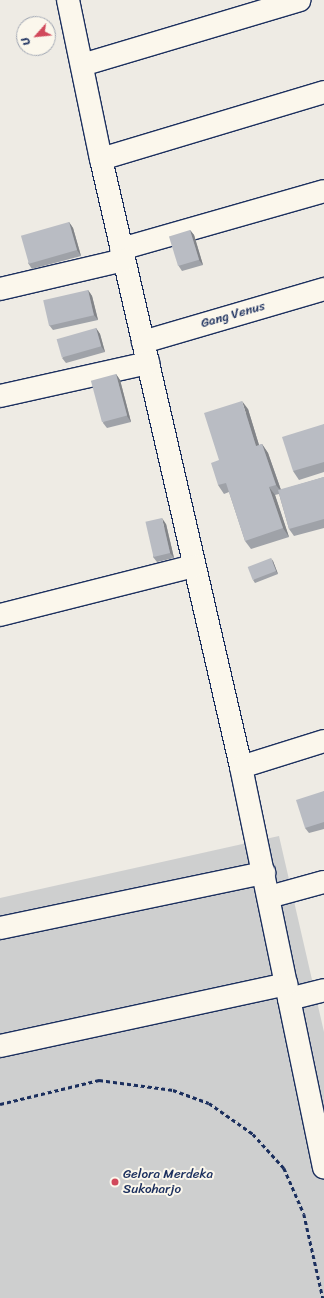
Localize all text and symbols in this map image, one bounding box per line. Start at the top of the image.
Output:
north arrow [16,16,56,56]
text: U [16,34,36,49]
street label: Gang Venus [200,299,266,331]
place label: Gelora Merdeka Sukoharjo [123,1167,213,1198]
marker: Gelora Merdeka Sukoharjo [110,1177,120,1187]

